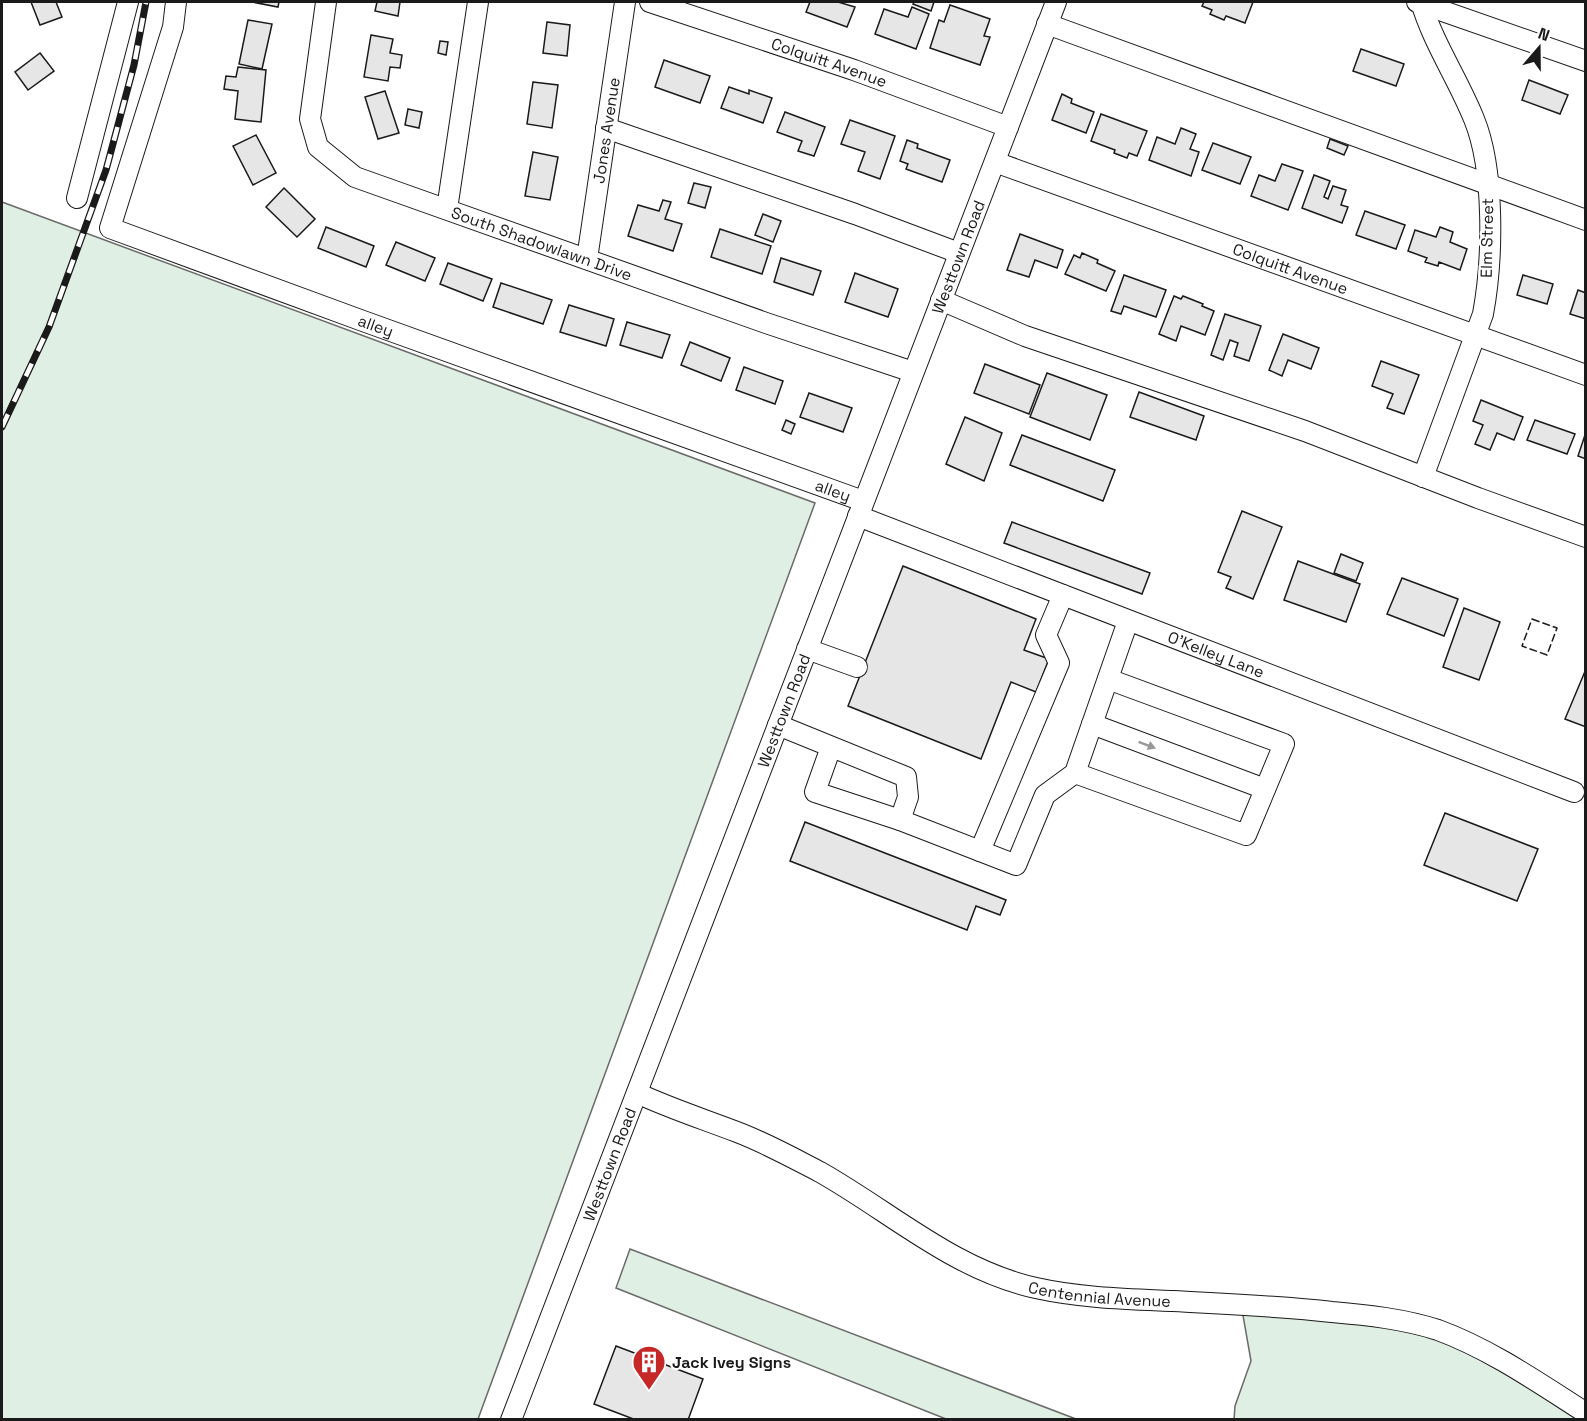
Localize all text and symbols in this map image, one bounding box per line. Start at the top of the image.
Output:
north arrow [1509,18,1569,78]
text: N [1535,23,1553,46]
street label: Colquitt Avenue [769,33,890,92]
street label: Jones Avenue [588,76,624,185]
street label: Westtown Road [927,197,989,317]
street label: Elm Street [1476,198,1498,278]
street label: South Shadowlawn Drive [449,202,635,285]
street label: Colquitt Avenue [1230,238,1351,299]
street label: alley [355,310,396,342]
street label: alley [812,474,854,506]
street label: O'Kelley Lane [1165,626,1268,682]
street label: Westtown Road [752,651,815,770]
one-way arrow [1138,741,1156,750]
street label: Westtown Road [578,1104,641,1224]
street label: Centennial Avenue [1026,1276,1171,1311]
building icon: Jack Ivey Signs [631,1344,667,1391]
place label: Jack Ivey Signs [672,1352,791,1373]

